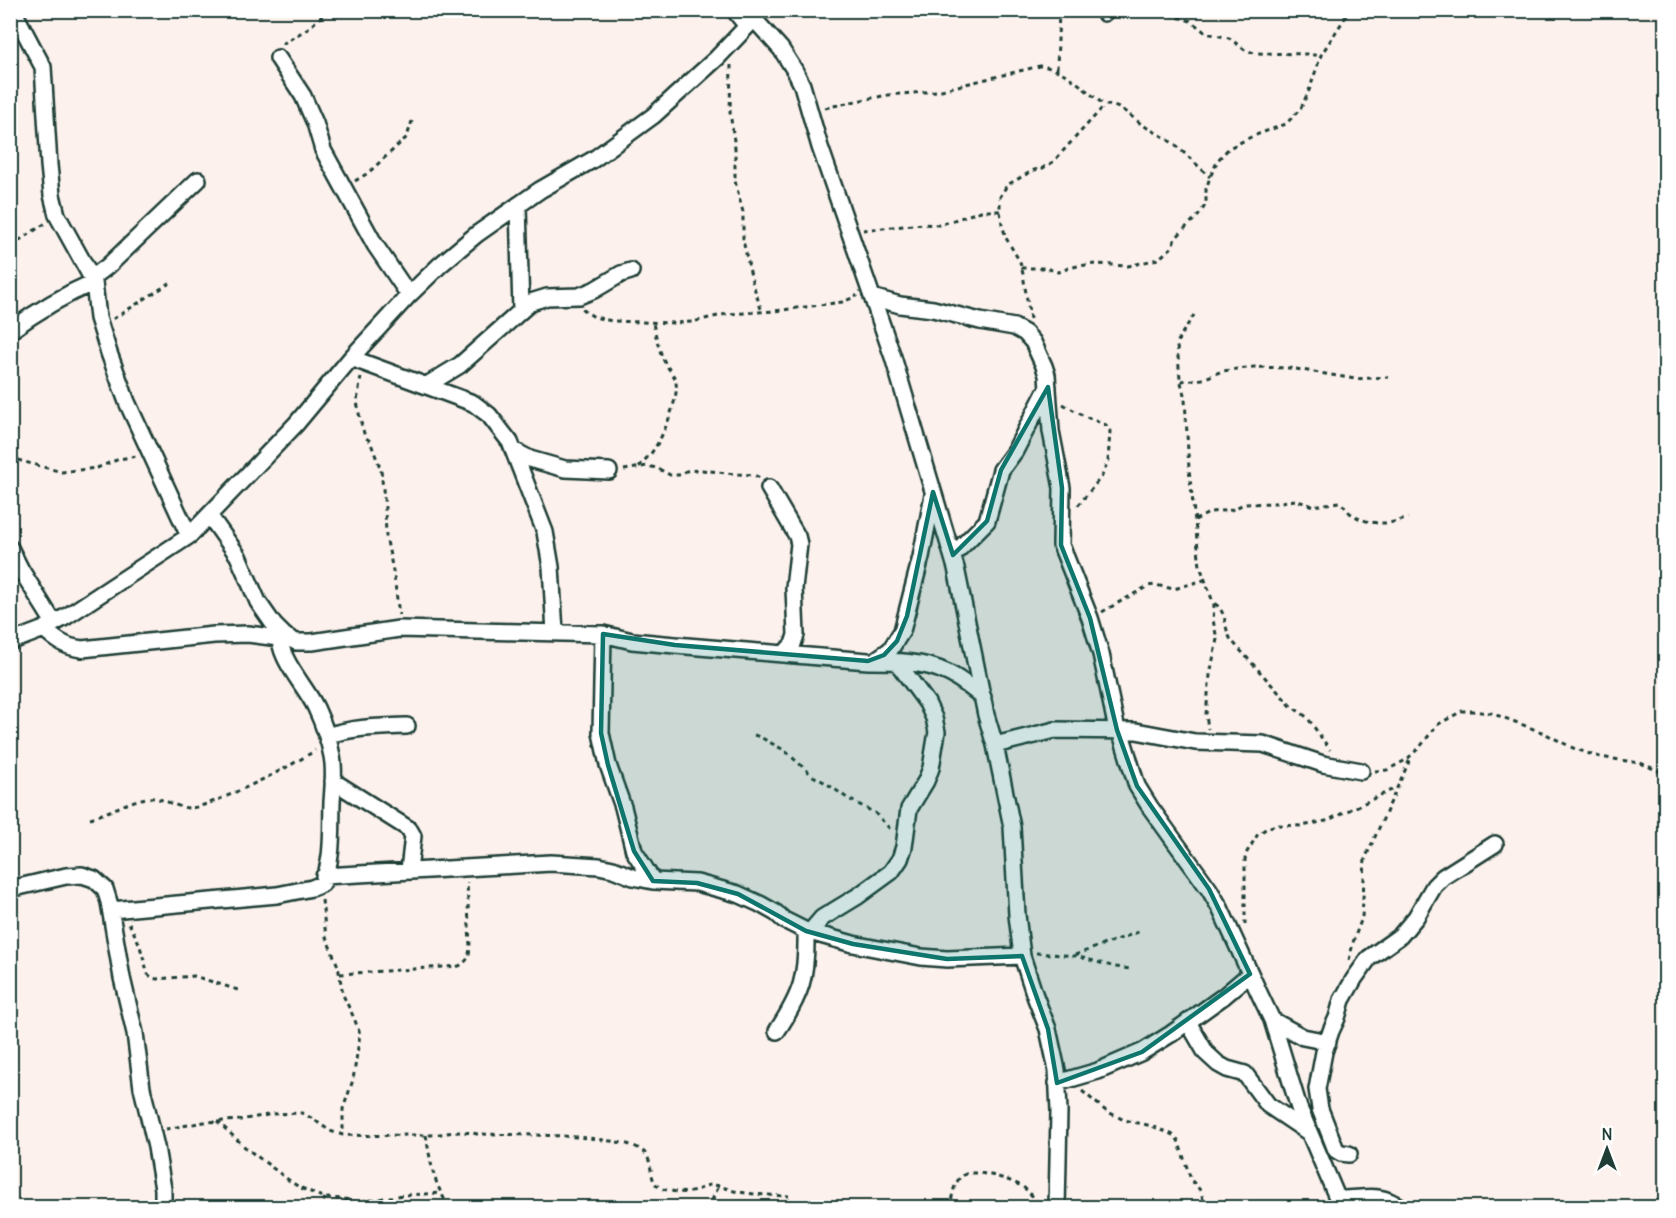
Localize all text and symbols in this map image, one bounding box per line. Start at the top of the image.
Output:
north arrow [1577,1119,1637,1179]
text: N [1601,1124,1613,1144]

